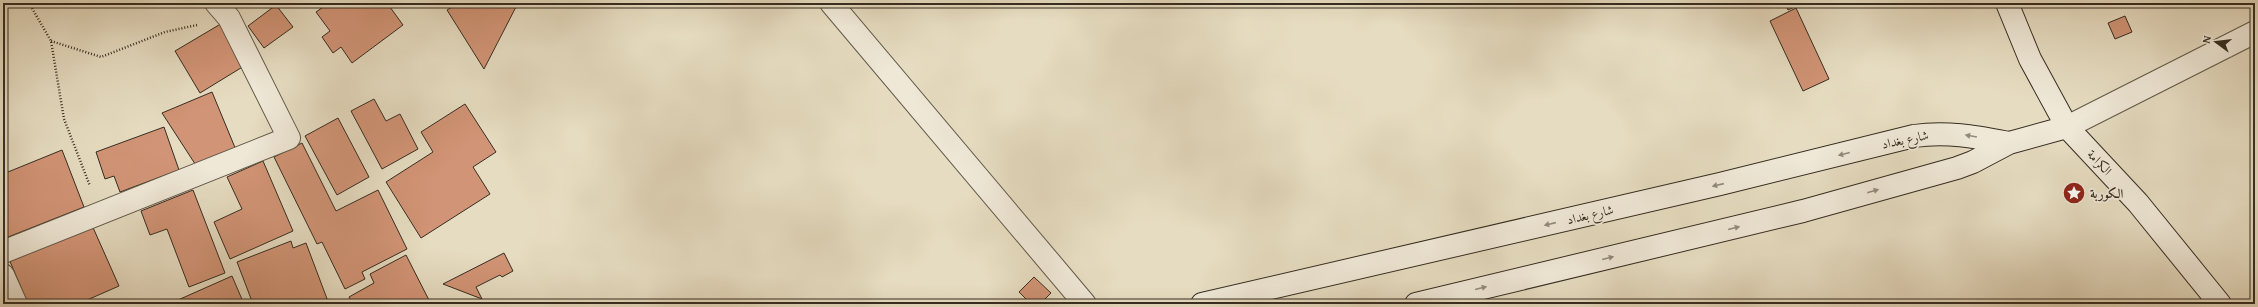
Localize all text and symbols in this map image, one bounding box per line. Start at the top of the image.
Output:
north arrow [2196,22,2236,62]
text: N [2198,33,2215,45]
street label: شارع بغداد [1880,125,1931,156]
one-way arrow [1965,133,1977,139]
street label: الكرامة [2083,145,2117,180]
one-way arrow [1838,151,1850,157]
place icon: الكوربة [2061,180,2087,206]
one-way arrow [1711,182,1724,188]
place label: الكوربة [2090,184,2123,203]
one-way arrow [1868,188,1880,194]
street label: شارع بغداد [1565,200,1616,231]
one-way arrow [1544,221,1556,227]
one-way arrow [1728,224,1740,230]
one-way arrow [1602,255,1614,261]
one-way arrow [1475,285,1488,291]

